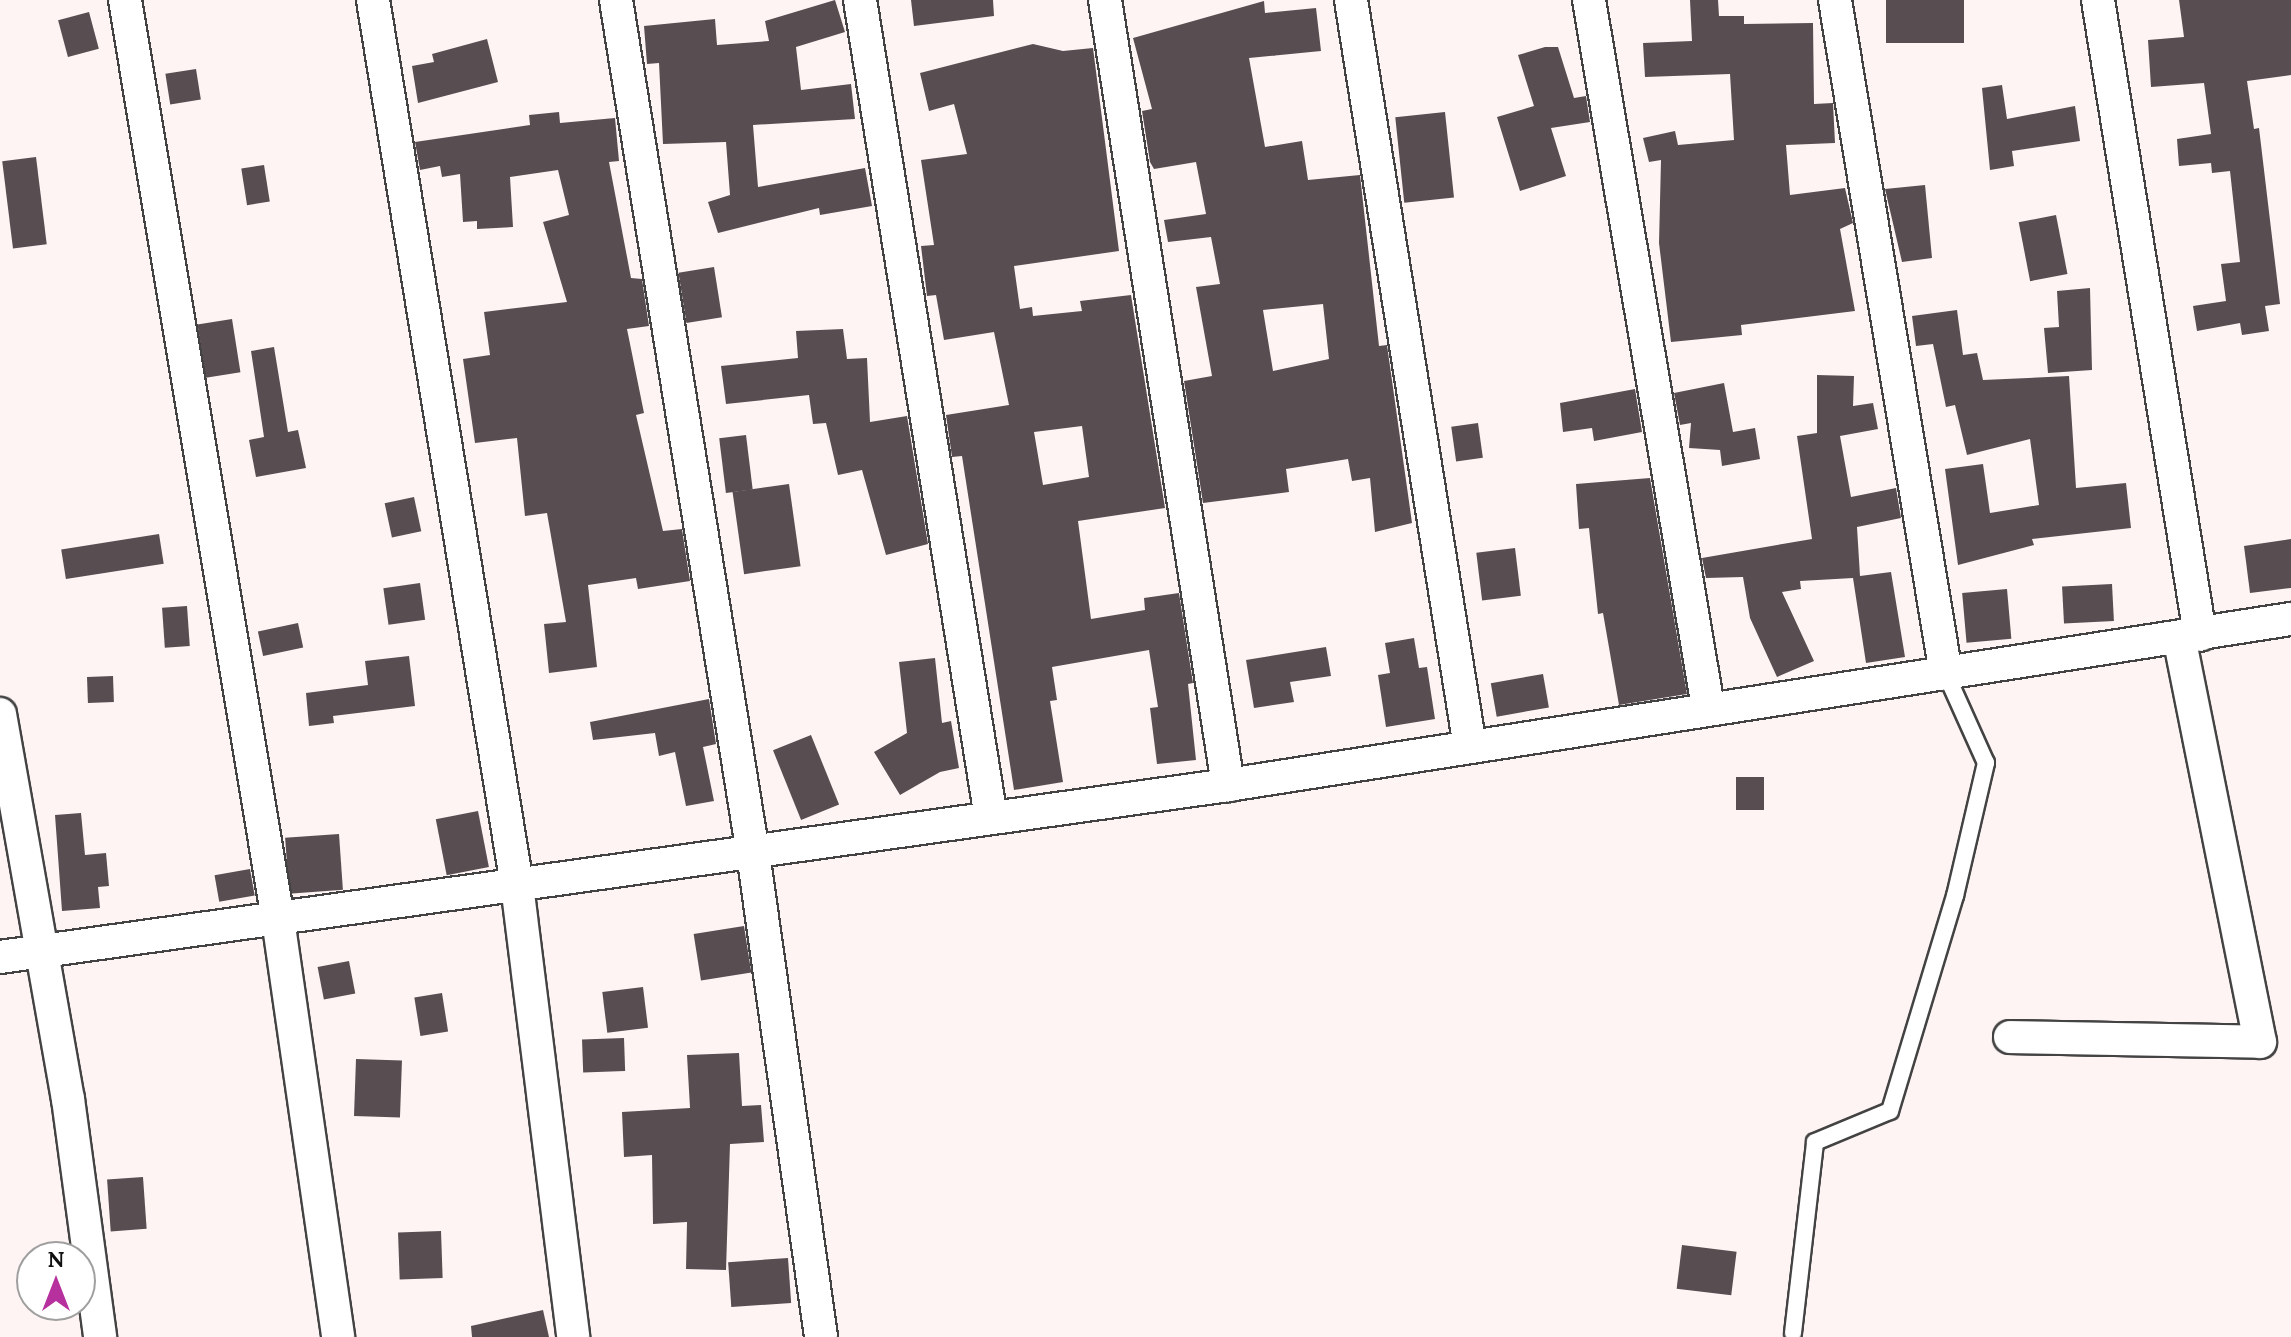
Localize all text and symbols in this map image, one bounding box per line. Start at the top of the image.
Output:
north arrow [16,1241,96,1321]
text: N [47,1245,65,1273]

